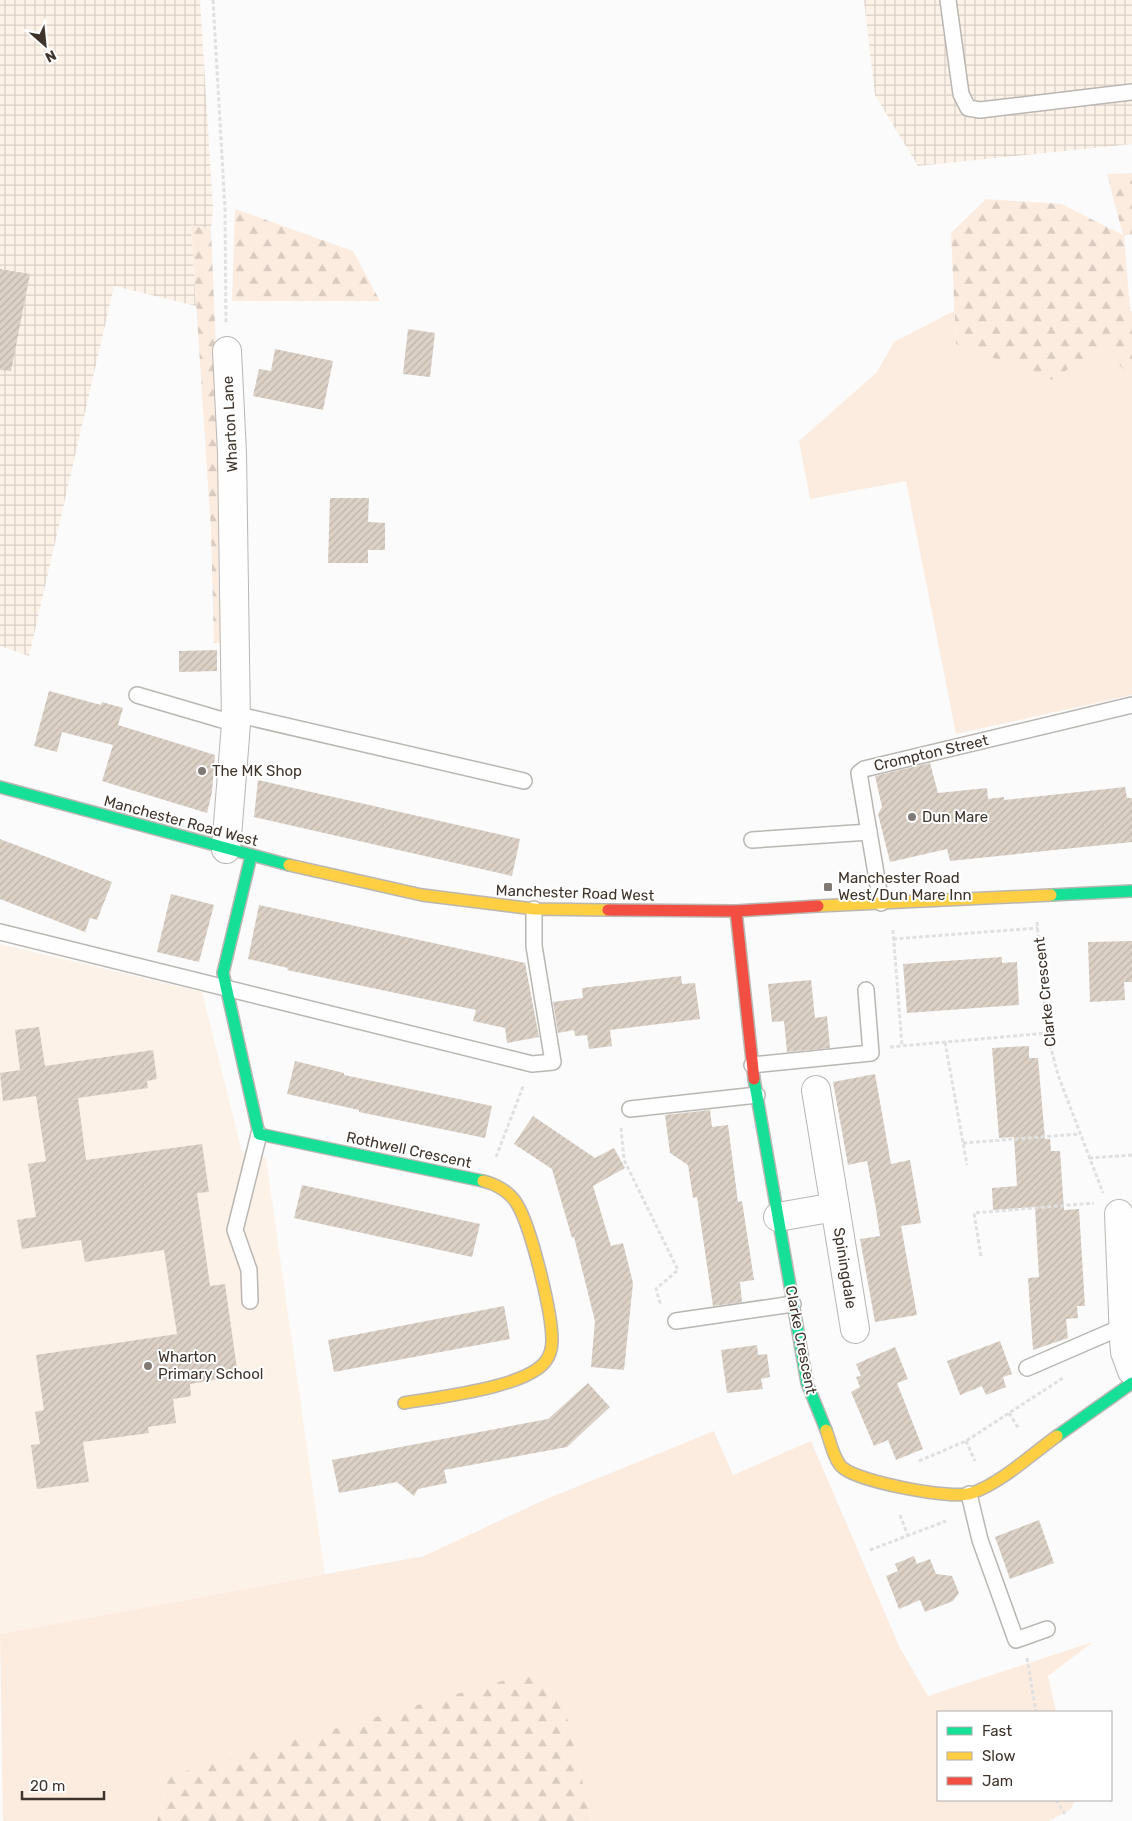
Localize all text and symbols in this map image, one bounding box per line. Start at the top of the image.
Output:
north arrow [20,20,70,70]
text: N [42,46,59,66]
street label: Wharton Lane [218,375,242,473]
street label: Crompton Street [872,731,990,775]
place label: The MK Shop [212,762,302,780]
marker: The MK Shop [196,765,208,777]
street label: Manchester Road West [102,792,260,850]
place label: Dun Mare [922,808,988,826]
marker: Dun Mare [906,811,918,823]
place label: Manchester Road West/Dun Mare Inn [838,869,972,904]
street label: Manchester Road West [495,881,655,905]
marker: Manchester Road West/Dun Mare Inn [822,881,834,893]
street label: Clarke Crescent [1030,936,1060,1048]
street label: Rothwell Crescent [345,1128,473,1172]
street label: Spiningdale [830,1226,860,1310]
street label: Clarke Crescent [782,1284,820,1396]
place label: Wharton Primary School [158,1348,263,1383]
marker: Wharton Primary School [142,1360,154,1372]
legend [937,1711,1112,1801]
text: Fast [982,1722,1012,1740]
text: Slow [982,1747,1015,1765]
scale bar [22,1768,105,1800]
text: Jam [982,1772,1013,1790]
text: 20 m [30,1777,65,1795]

